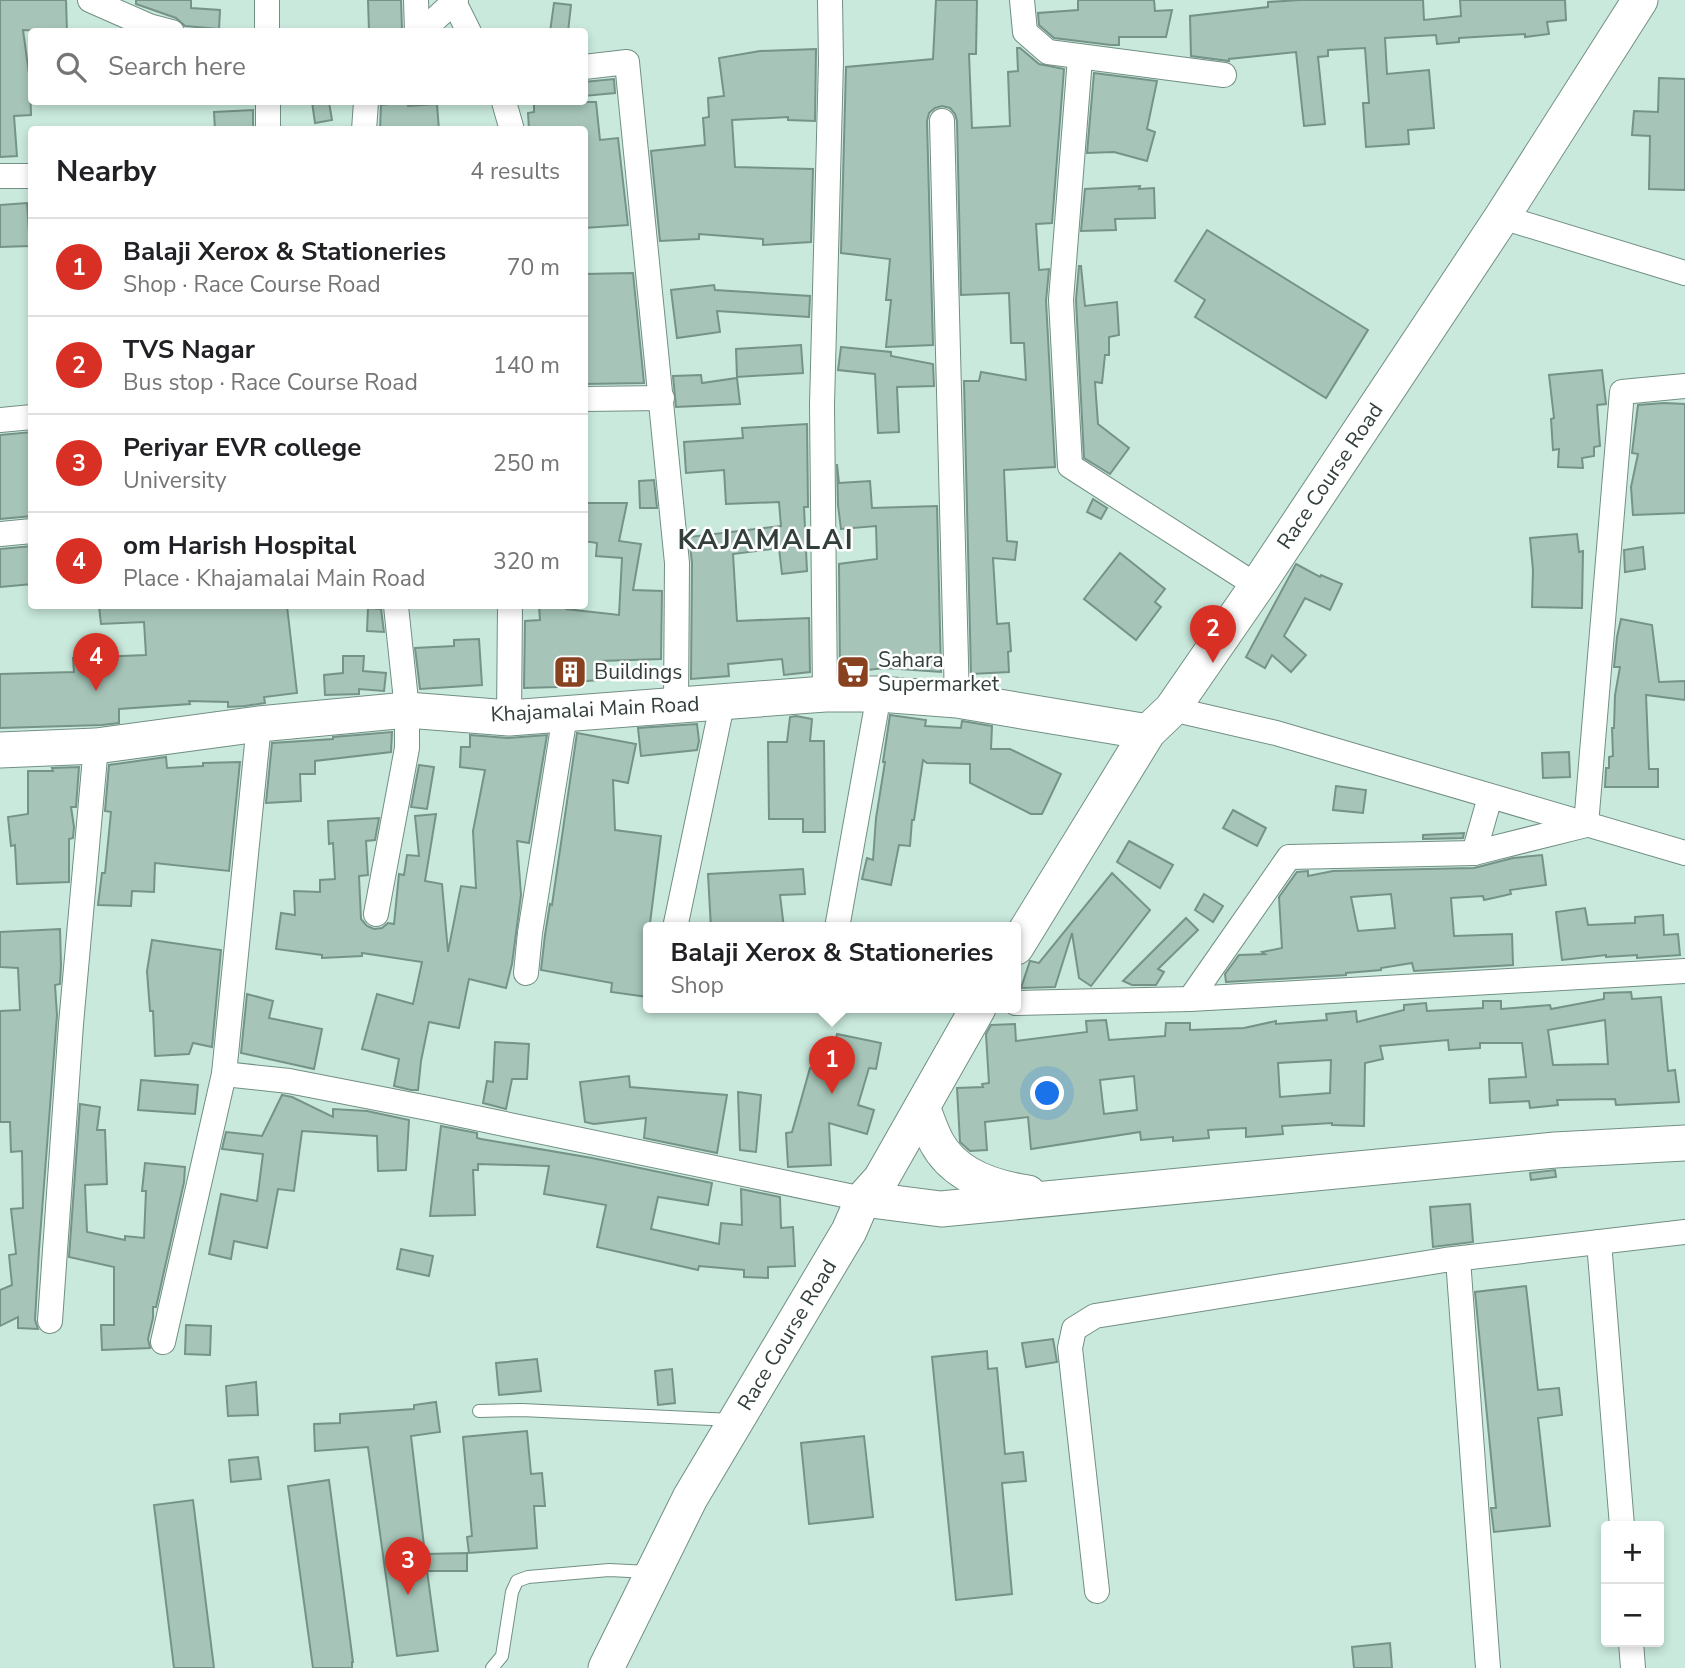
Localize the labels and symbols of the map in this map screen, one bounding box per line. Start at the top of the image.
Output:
street label: Race Course Road [1271,397,1389,555]
district label: KAJAMALAI [677,521,855,559]
pin: 2 [1190,605,1236,663]
pin: 4 [73,633,119,691]
place label: Sahara Supermarket [878,646,1000,698]
building icon: Buildings [551,653,589,691]
supermarket icon: Sahara Supermarket [834,653,872,691]
place label: Buildings [594,658,682,686]
street label: Khajamalai Main Road [490,690,700,728]
pin: 1 [809,1036,855,1094]
your location [1030,1076,1064,1110]
street label: Race Course Road [731,1254,843,1416]
pin: 3 [385,1537,431,1595]

